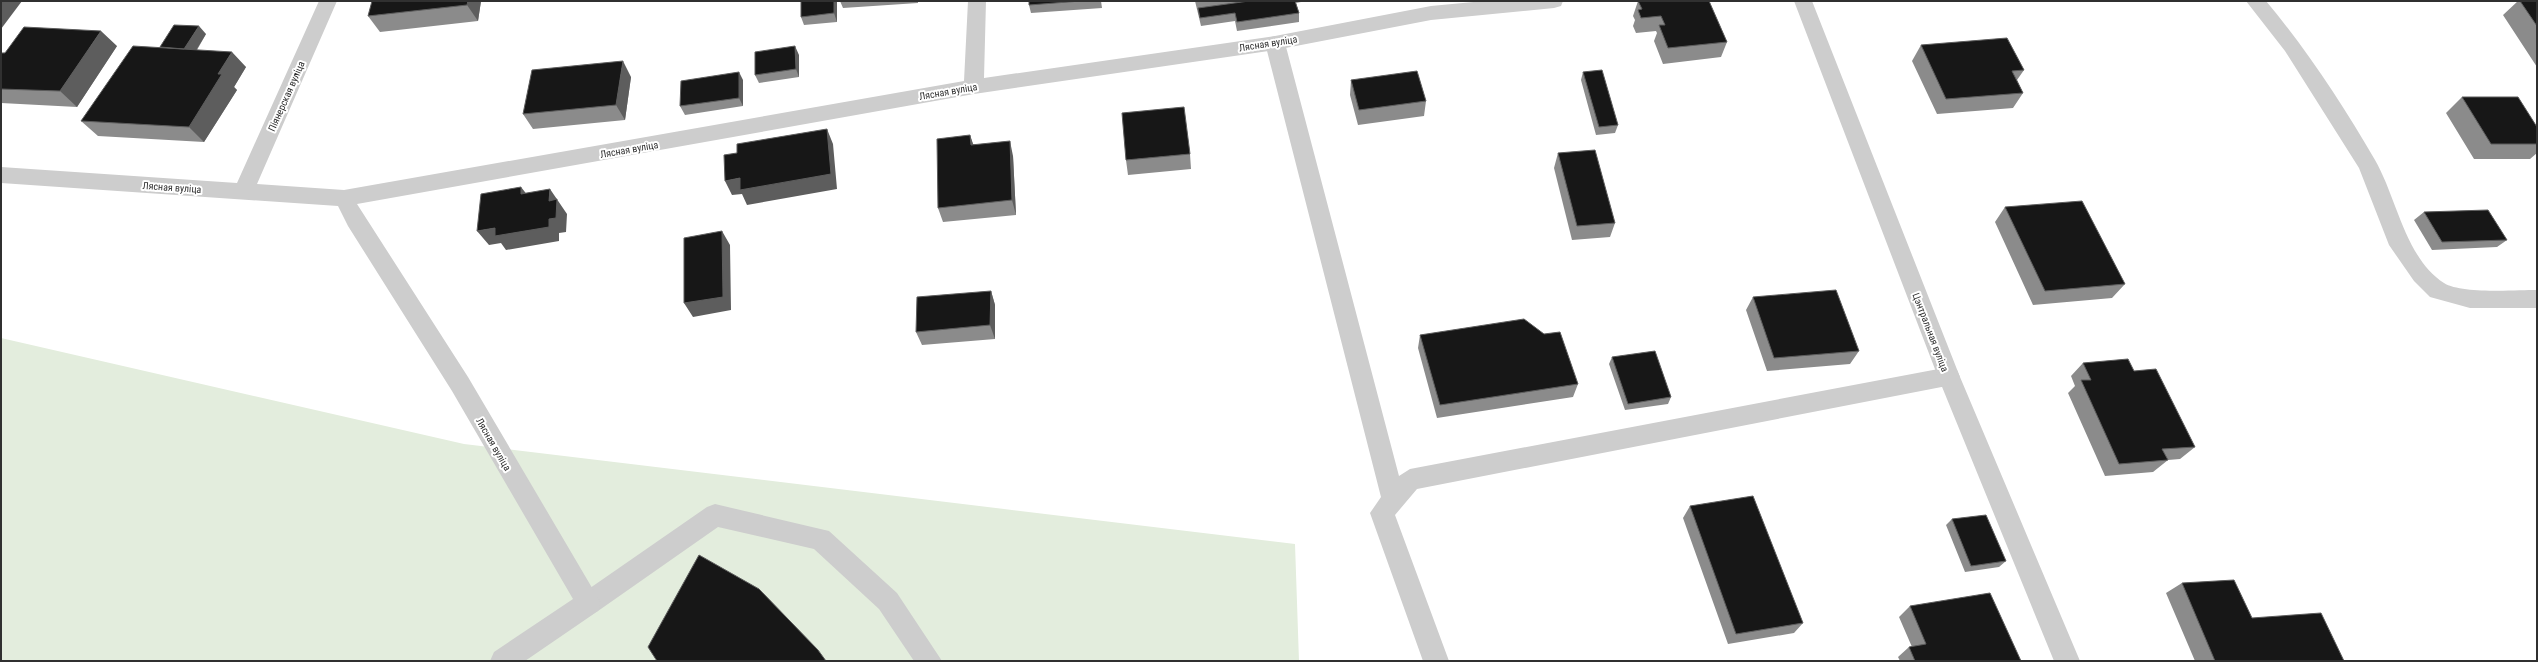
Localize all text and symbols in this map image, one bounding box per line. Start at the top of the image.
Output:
street label: Лясная вуліца [1238,33,1298,54]
street label: Піянерская вуліца [266,59,307,133]
street label: Лясная вуліца [918,81,978,102]
street label: Лясная вуліца [599,139,659,160]
street label: Лясная вуліца [142,180,202,195]
street label: Цэнтральная вуліца [1910,291,1951,373]
street label: Лясная вуліца [474,416,513,473]

